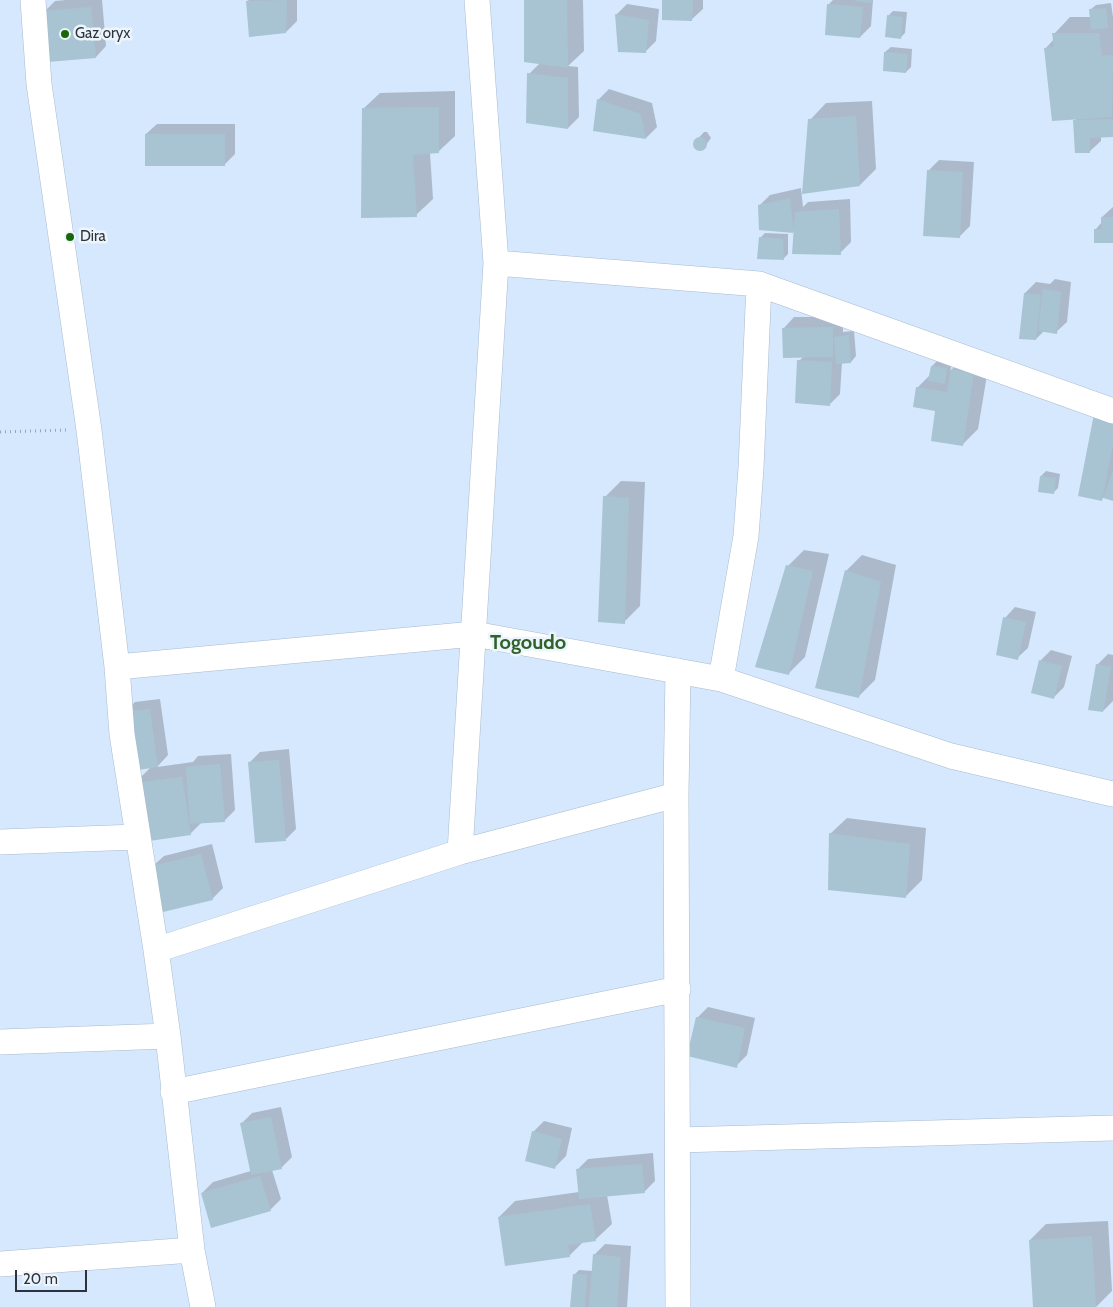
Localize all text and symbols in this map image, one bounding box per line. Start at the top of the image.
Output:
place label: Gaz oryx [75,25,130,43]
marker: Gaz oryx [59,28,71,40]
place label: Dira [80,228,106,246]
marker: Dira [64,231,76,243]
district label: Togoudo [490,631,566,655]
scale bar [18,1260,90,1292]
text: 20 m [23,1270,58,1288]

